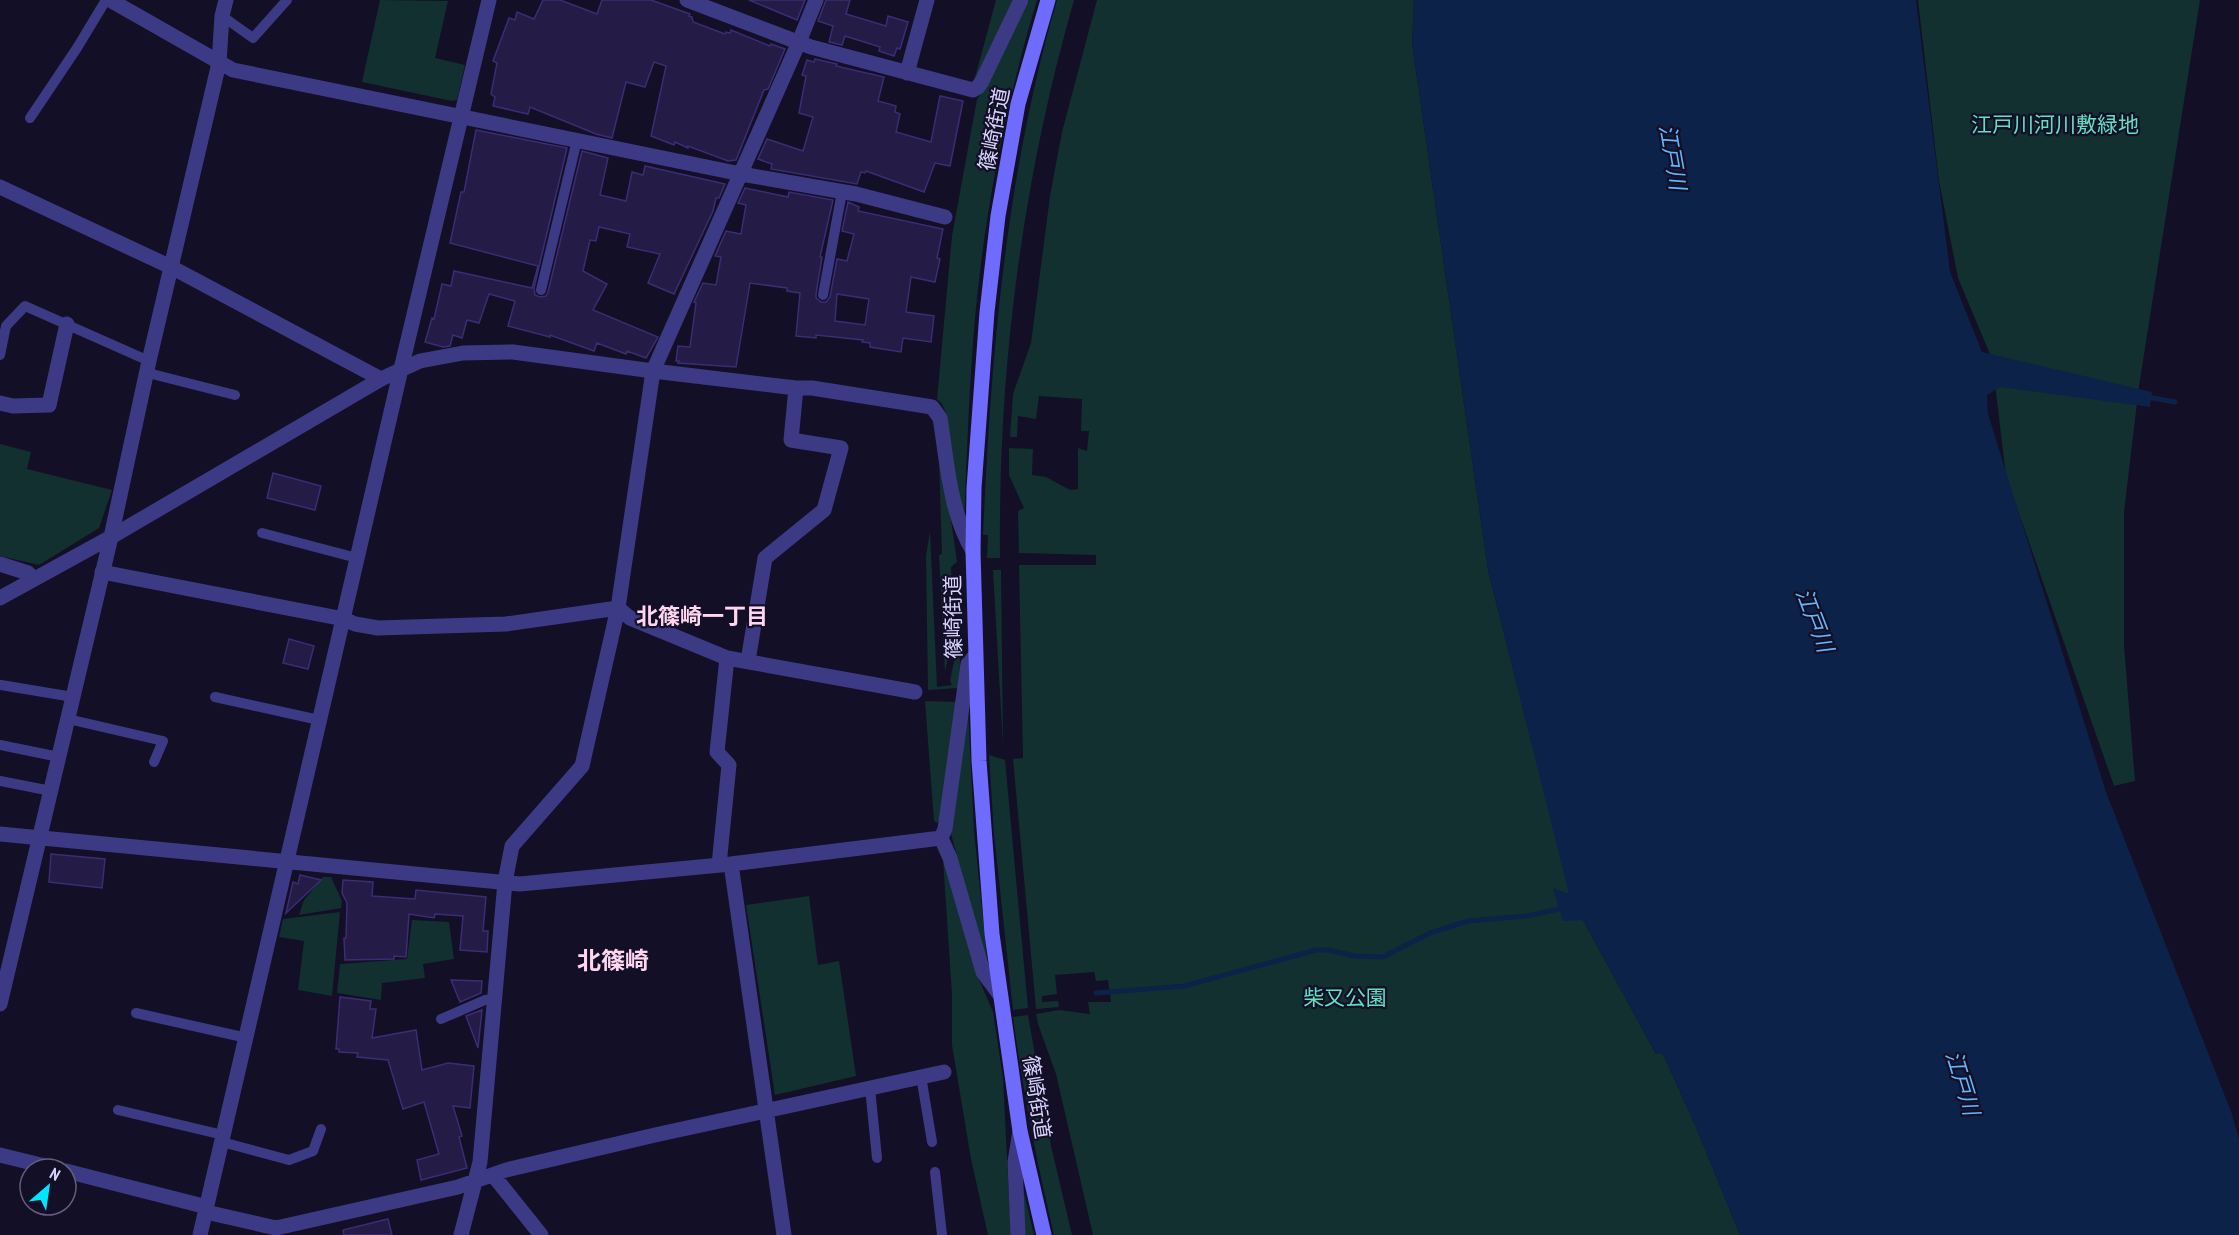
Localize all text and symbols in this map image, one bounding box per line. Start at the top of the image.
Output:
street label: 篠崎街道 [973,85,1015,173]
park label: 江戸川河川敷緑地 [1971,111,2139,138]
water label: 江戸川 [1653,122,1693,194]
street label: 篠崎街道 [939,575,967,659]
water label: 江戸川 [1790,584,1841,658]
district label: 北篠崎一丁目 [636,602,768,630]
district label: 北篠崎 [577,945,649,976]
park label: 柴又公園 [1303,984,1387,1011]
water label: 江戸川 [1940,1047,1987,1121]
street label: 篠崎街道 [1017,1053,1057,1141]
north arrow [18,1157,78,1217]
text: N [47,1163,64,1185]

